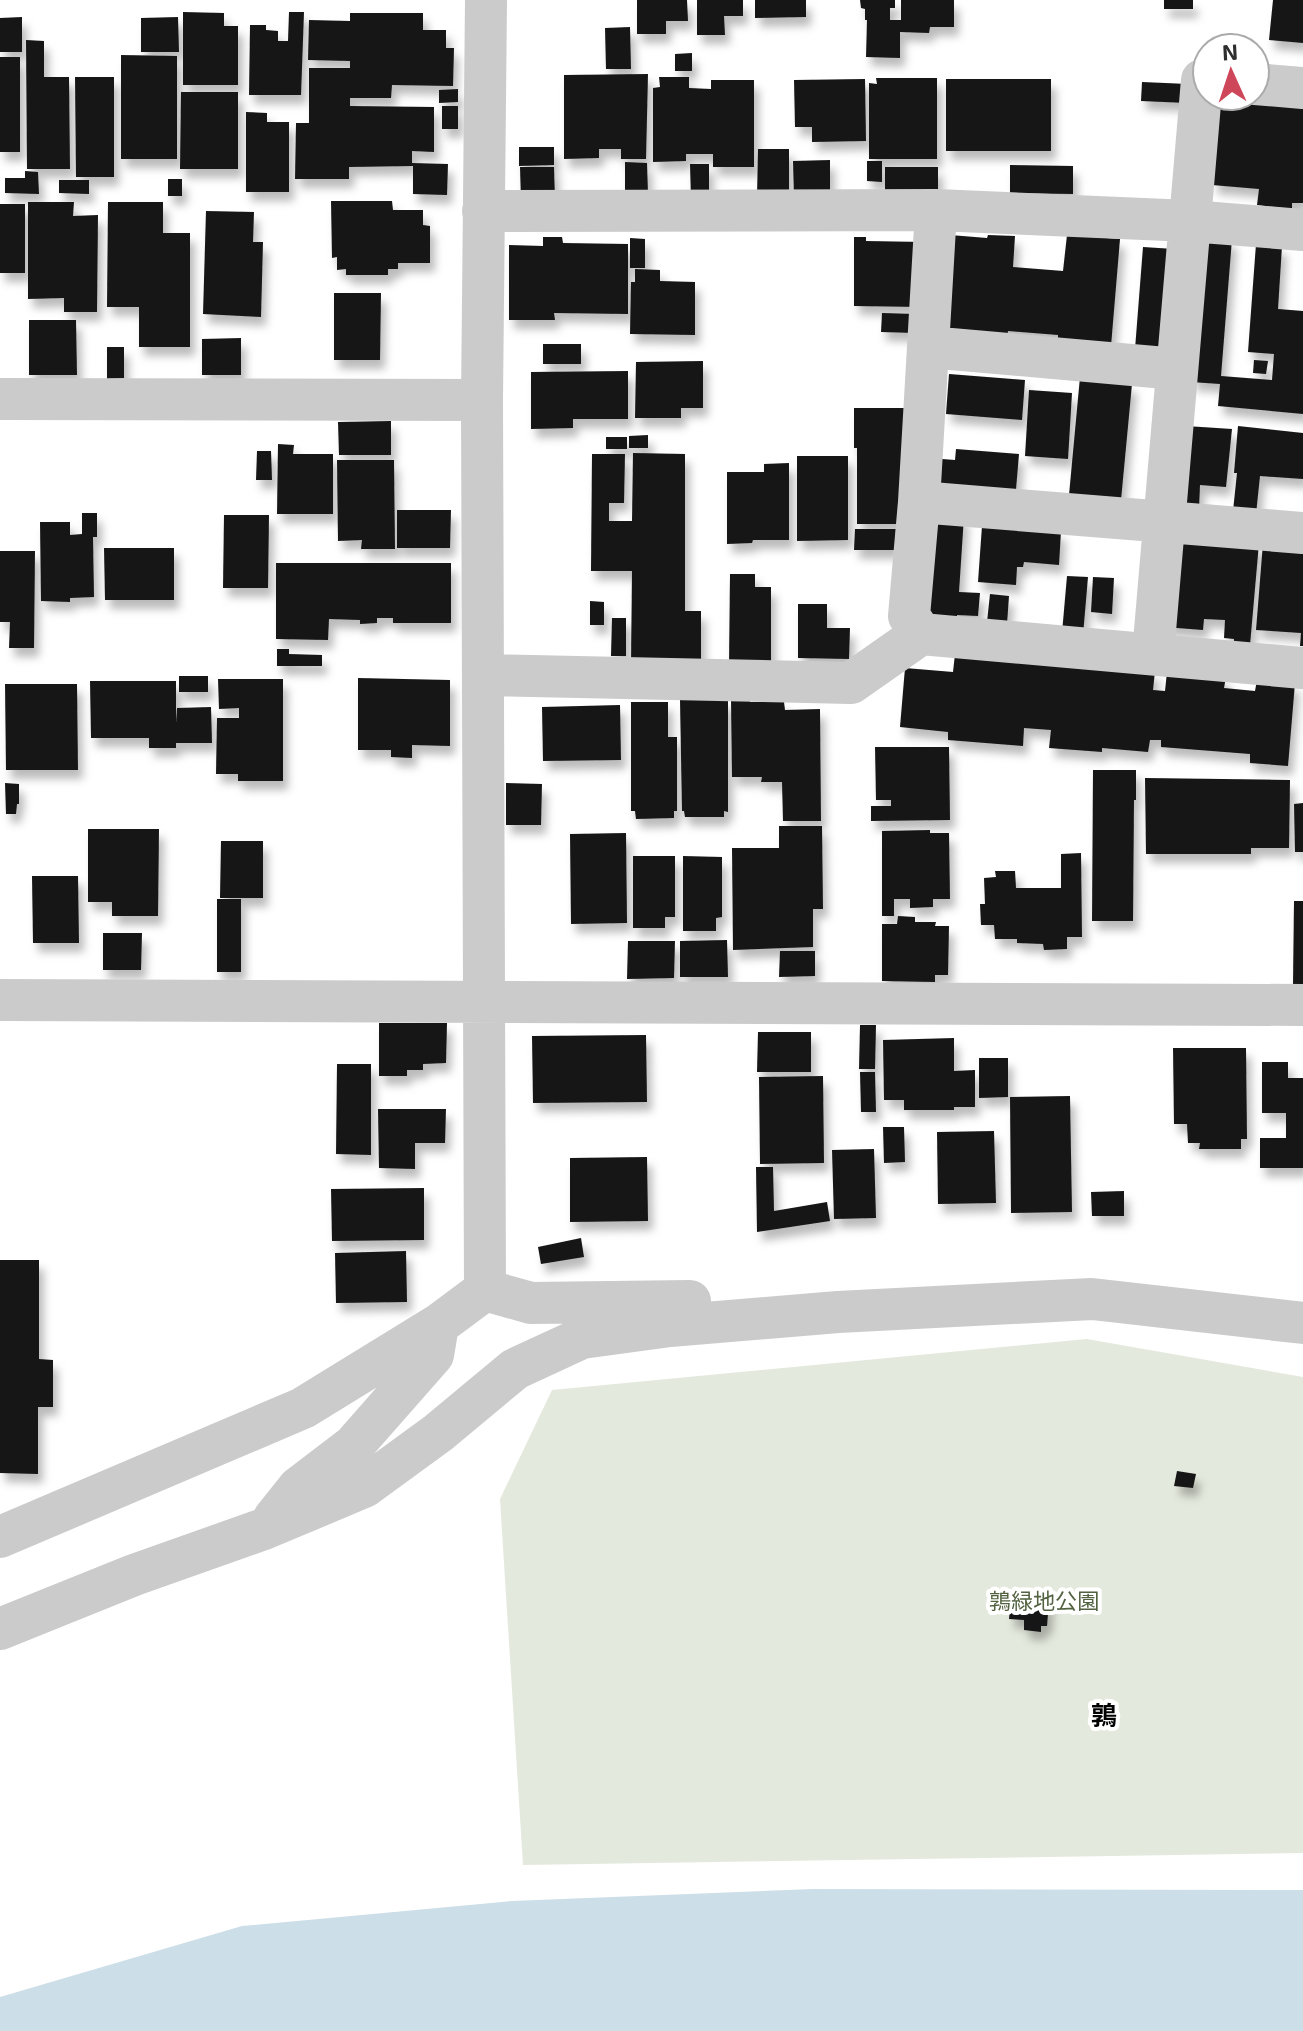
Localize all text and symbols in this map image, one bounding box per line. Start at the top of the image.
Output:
north arrow [1191,32,1271,112]
text: N [1221,38,1239,64]
park label: 鶉緑地公園 [989,1587,1099,1613]
district label: 鶉 [1091,1699,1117,1730]

